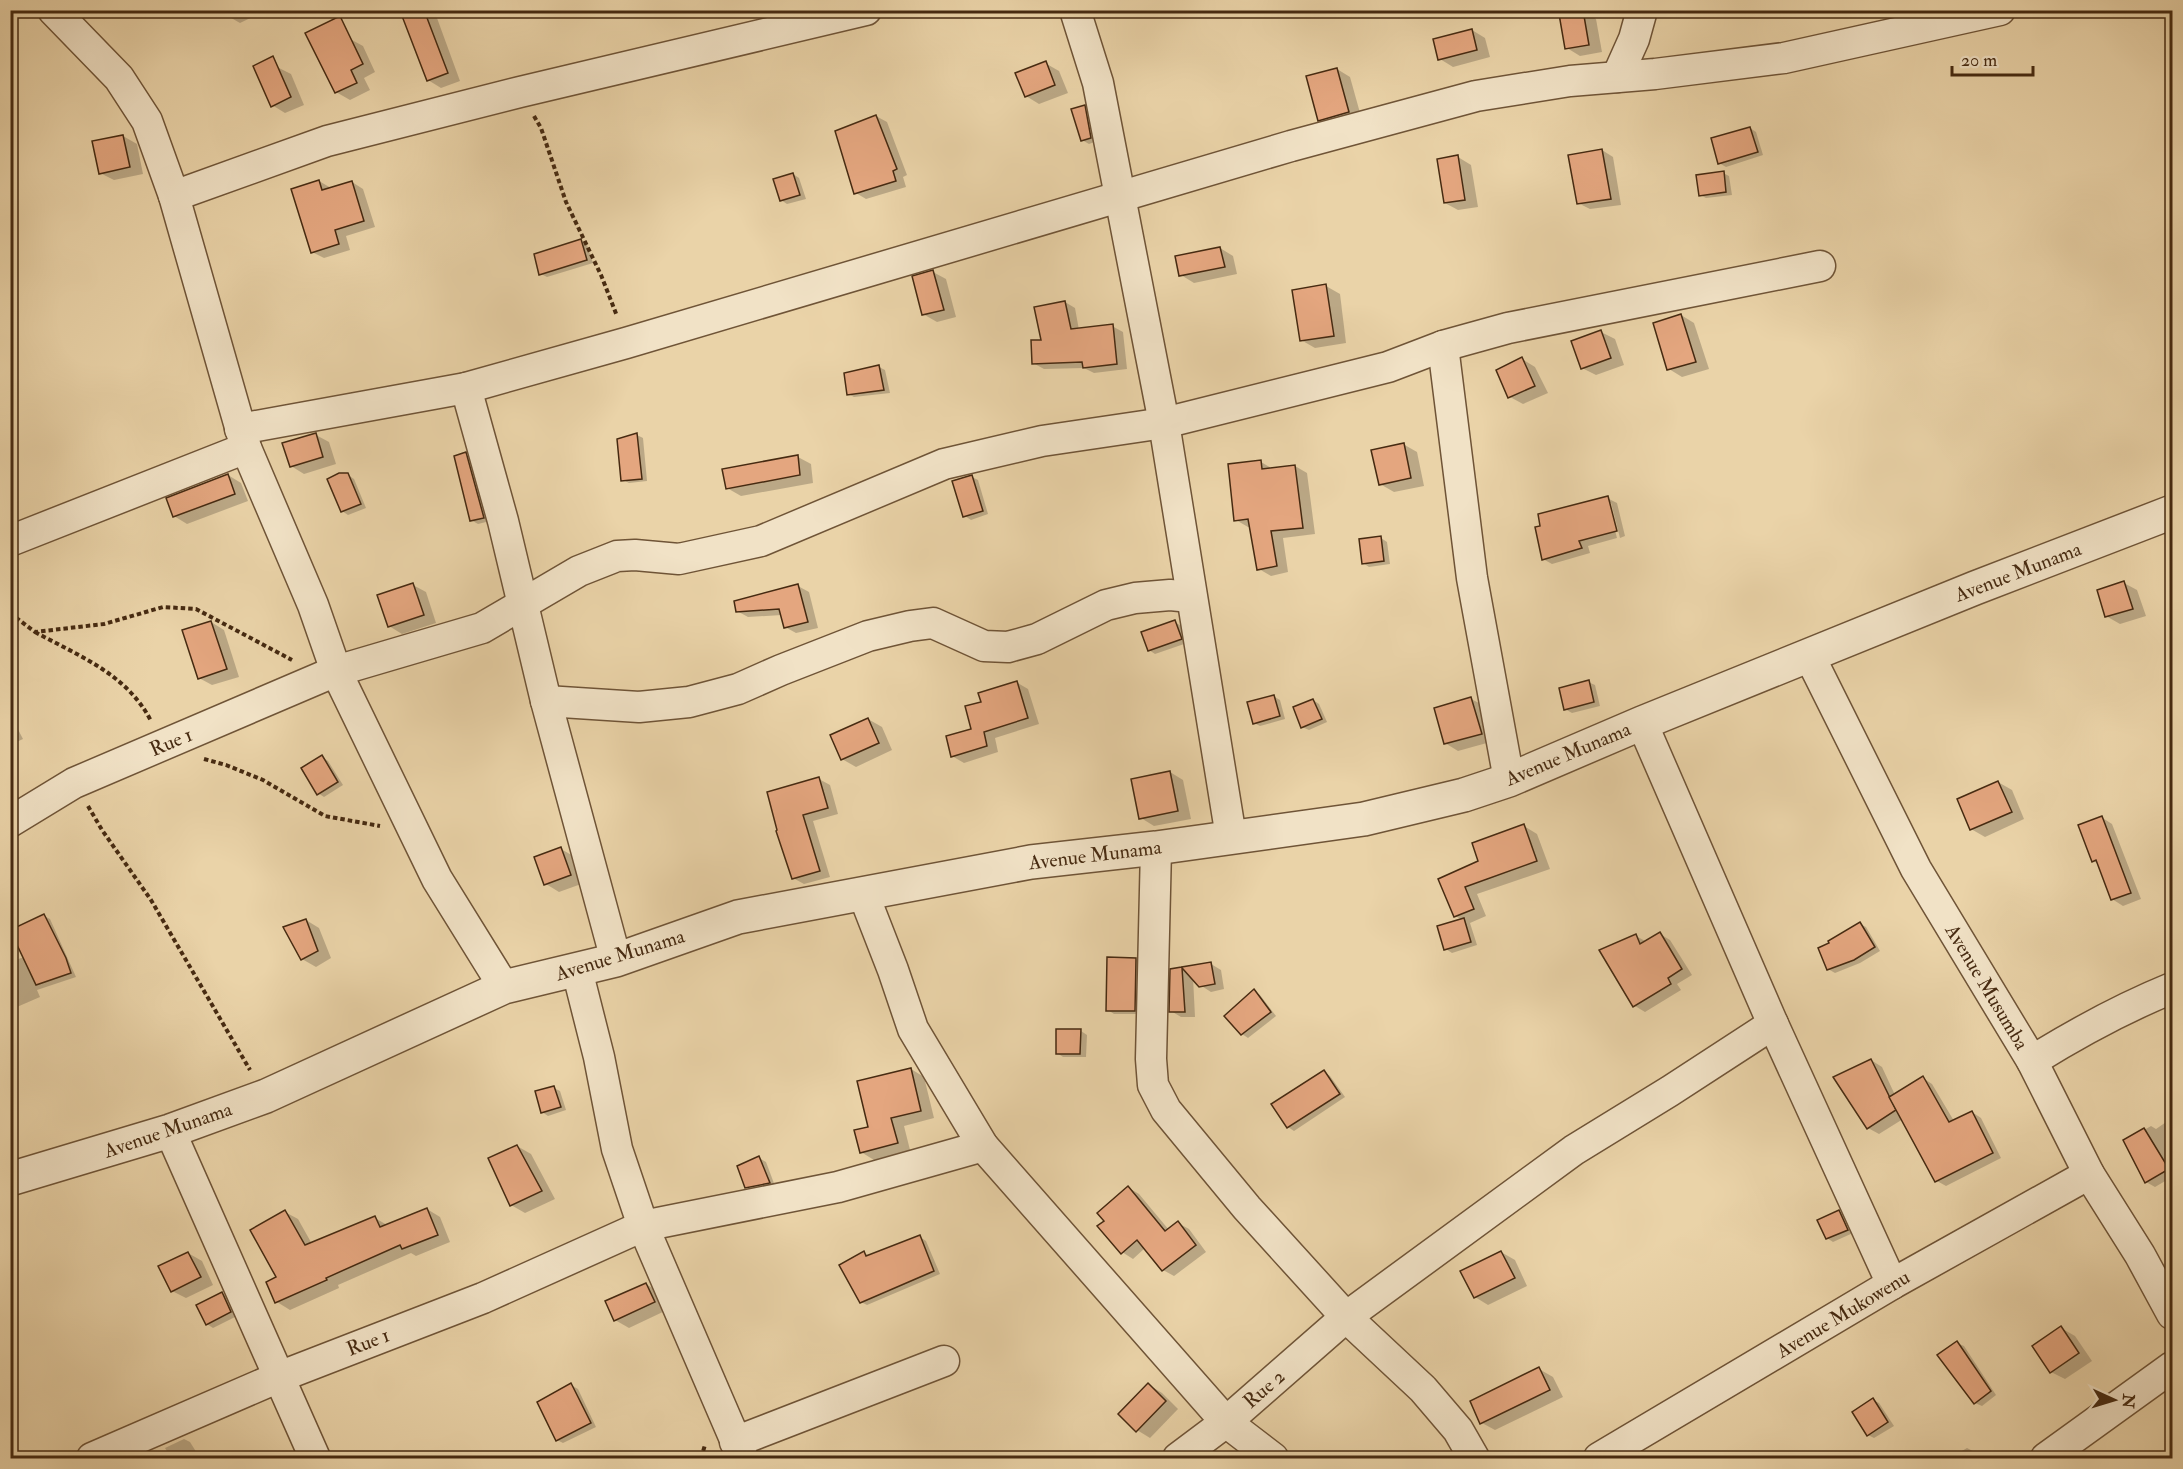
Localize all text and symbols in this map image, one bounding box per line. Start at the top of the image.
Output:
scale bar [1952,39,2033,77]
text: 20 m [1961,49,1997,72]
street label: Avenue Munama [1950,536,2086,608]
street label: Avenue Munama [1501,716,1635,792]
street label: Rue 1 [146,722,196,762]
street label: Avenue Munama [1026,834,1164,876]
street label: Avenue Musumba [1939,919,2035,1055]
street label: Avenue Munama [551,923,688,987]
street label: Avenue Munama [100,1096,236,1164]
street label: Avenue Mukowenu [1771,1264,1914,1364]
street label: Rue 1 [343,1322,393,1362]
street label: Rue 2 [1238,1364,1290,1414]
north arrow [2084,1370,2144,1430]
text: N [2117,1392,2139,1409]

